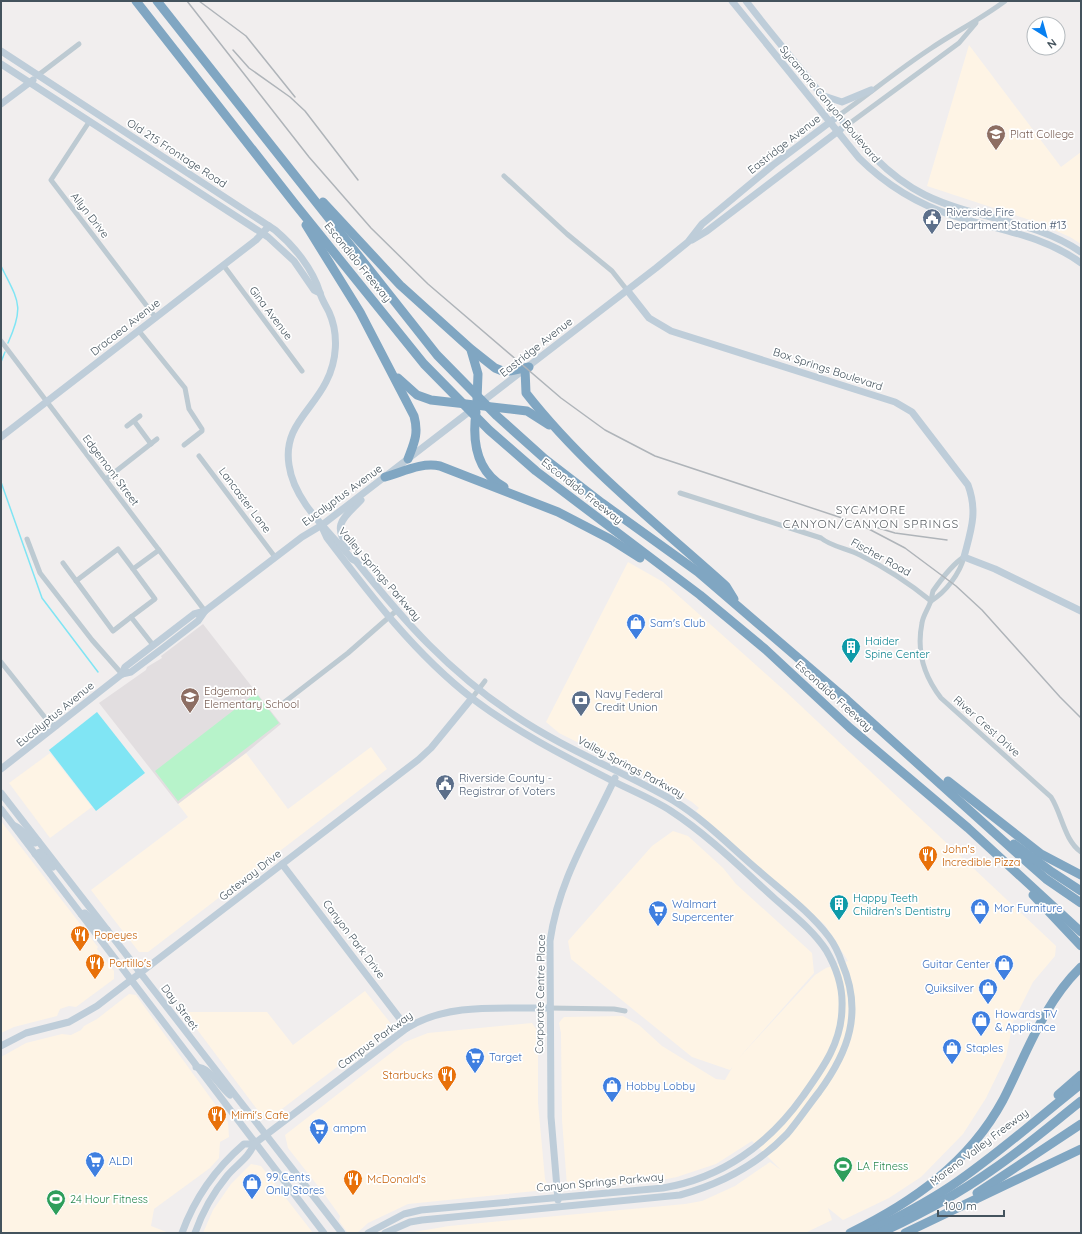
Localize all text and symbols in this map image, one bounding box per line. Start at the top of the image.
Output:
north arrow [1026,16,1066,56]
text: N [1045,36,1059,52]
street label: Sycamore Canyon Boulevard [777,43,883,165]
street label: Eastridge Avenue [745,111,823,177]
street label: Old 215 Frontage Road [124,115,230,191]
school or university icon: Platt College [985,123,1007,151]
place label: Platt College [1010,127,1074,141]
street label: Allyn Drive [68,189,112,241]
place label: Riverside Fire Department Station #13 [946,205,1067,232]
public building icon: Riverside Fire Department Station #13 [921,207,943,235]
street label: Escondido Freeway [321,219,395,305]
street label: Gina Avenue [246,283,296,343]
street label: Dracaea Avenue [87,295,163,359]
street label: Eastridge Avenue [497,314,575,380]
street label: Box Springs Boulevard [771,345,885,393]
street label: Edgemont Street [80,432,142,509]
street label: Escondido Freeway [539,455,625,527]
street label: Eucalyptus Avenue [299,461,385,529]
street label: Lancaster Lane [216,464,274,536]
district label: SYCAMORE CANYON/CANYON SPRINGS [783,502,959,531]
street label: Valley Springs Parkway [336,524,424,624]
street label: Fischer Road [849,535,913,579]
shop icon: Sam's Club [625,612,647,640]
place label: Sam's Club [650,616,706,630]
place label: Haider Spine Center [865,634,930,661]
building icon: Haider Spine Center [840,636,862,664]
street label: Escondido Freeway [792,658,876,734]
street label: Eucalyptus Avenue [13,678,97,750]
place label: Edgemont Elementary School [204,684,299,711]
school or university icon: Edgemont Elementary School [179,686,201,714]
place label: Navy Federal Credit Union [595,687,663,714]
bank icon: Navy Federal Credit Union [570,689,592,717]
street label: River Crest Drive [951,692,1023,760]
street label: Valley Springs Parkway [575,733,687,801]
place label: Riverside County - Registrar of Voters [459,771,555,798]
public building icon: Riverside County - Registrar of Voters [434,773,456,801]
place label: John's Incredible Pizza [942,842,1020,869]
restaurant icon: John's Incredible Pizza [917,844,939,872]
street label: Gateway Drive [216,846,284,904]
place label: Happy Teeth Children's Dentistry [853,891,951,918]
building icon: Happy Teeth Children's Dentistry [828,893,850,921]
street label: Canyon Park Drive [320,897,388,981]
place label: Walmart Supercenter [672,897,734,924]
shop icon: Mor Furniture [969,897,991,925]
supermarket icon: Walmart Supercenter [647,899,669,927]
place label: Mor Furniture [994,901,1062,915]
restaurant icon: Popeyes [69,924,91,952]
place label: Popeyes [94,928,137,942]
street label: Corporate Centre Place [532,934,548,1054]
restaurant icon: Portillo's [84,952,106,980]
shop icon: Guitar Center [993,953,1015,981]
place label: Portillo's [109,956,151,970]
place label: Guitar Center [922,957,991,971]
shop icon: Quiksilver [977,977,999,1005]
street label: Day Street [158,981,202,1033]
place label: Quiksilver [925,981,975,995]
place label: Howards TV & Appliance [995,1007,1057,1034]
street label: Campus Parkway [335,1008,415,1072]
shop icon: Howards TV & Appliance [970,1009,992,1037]
shop icon: Staples [941,1037,963,1065]
place label: Staples [966,1041,1003,1055]
supermarket icon: Target [464,1046,486,1074]
place label: Target [489,1050,522,1064]
restaurant icon: Starbucks [436,1064,458,1092]
place label: Starbucks [383,1068,433,1082]
shop icon: Hobby Lobby [601,1075,623,1103]
place label: Hobby Lobby [626,1079,695,1093]
restaurant icon: Mimi's Cafe [206,1104,228,1132]
street label: Moreno Valley Freeway [927,1105,1031,1189]
place label: Mimi's Cafe [231,1108,289,1122]
supermarket icon: ampm [308,1117,330,1145]
place label: ampm [333,1121,366,1135]
supermarket icon: ALDI [84,1150,106,1178]
place label: ALDI [109,1154,133,1168]
sports icon: LA Fitness [832,1155,854,1183]
place label: LA Fitness [857,1159,908,1173]
restaurant icon: McDonald's [342,1168,364,1196]
street label: Canyon Springs Parkway [536,1169,664,1195]
place label: 99 Cents Only Stores [266,1170,324,1197]
shop icon: 99 Cents Only Stores [241,1172,263,1200]
place label: McDonald's [367,1172,426,1186]
sports icon: 24 Hour Fitness [45,1188,67,1216]
place label: 24 Hour Fitness [70,1192,148,1206]
scale bar [938,1192,1004,1218]
text: 100 m [944,1198,977,1213]

